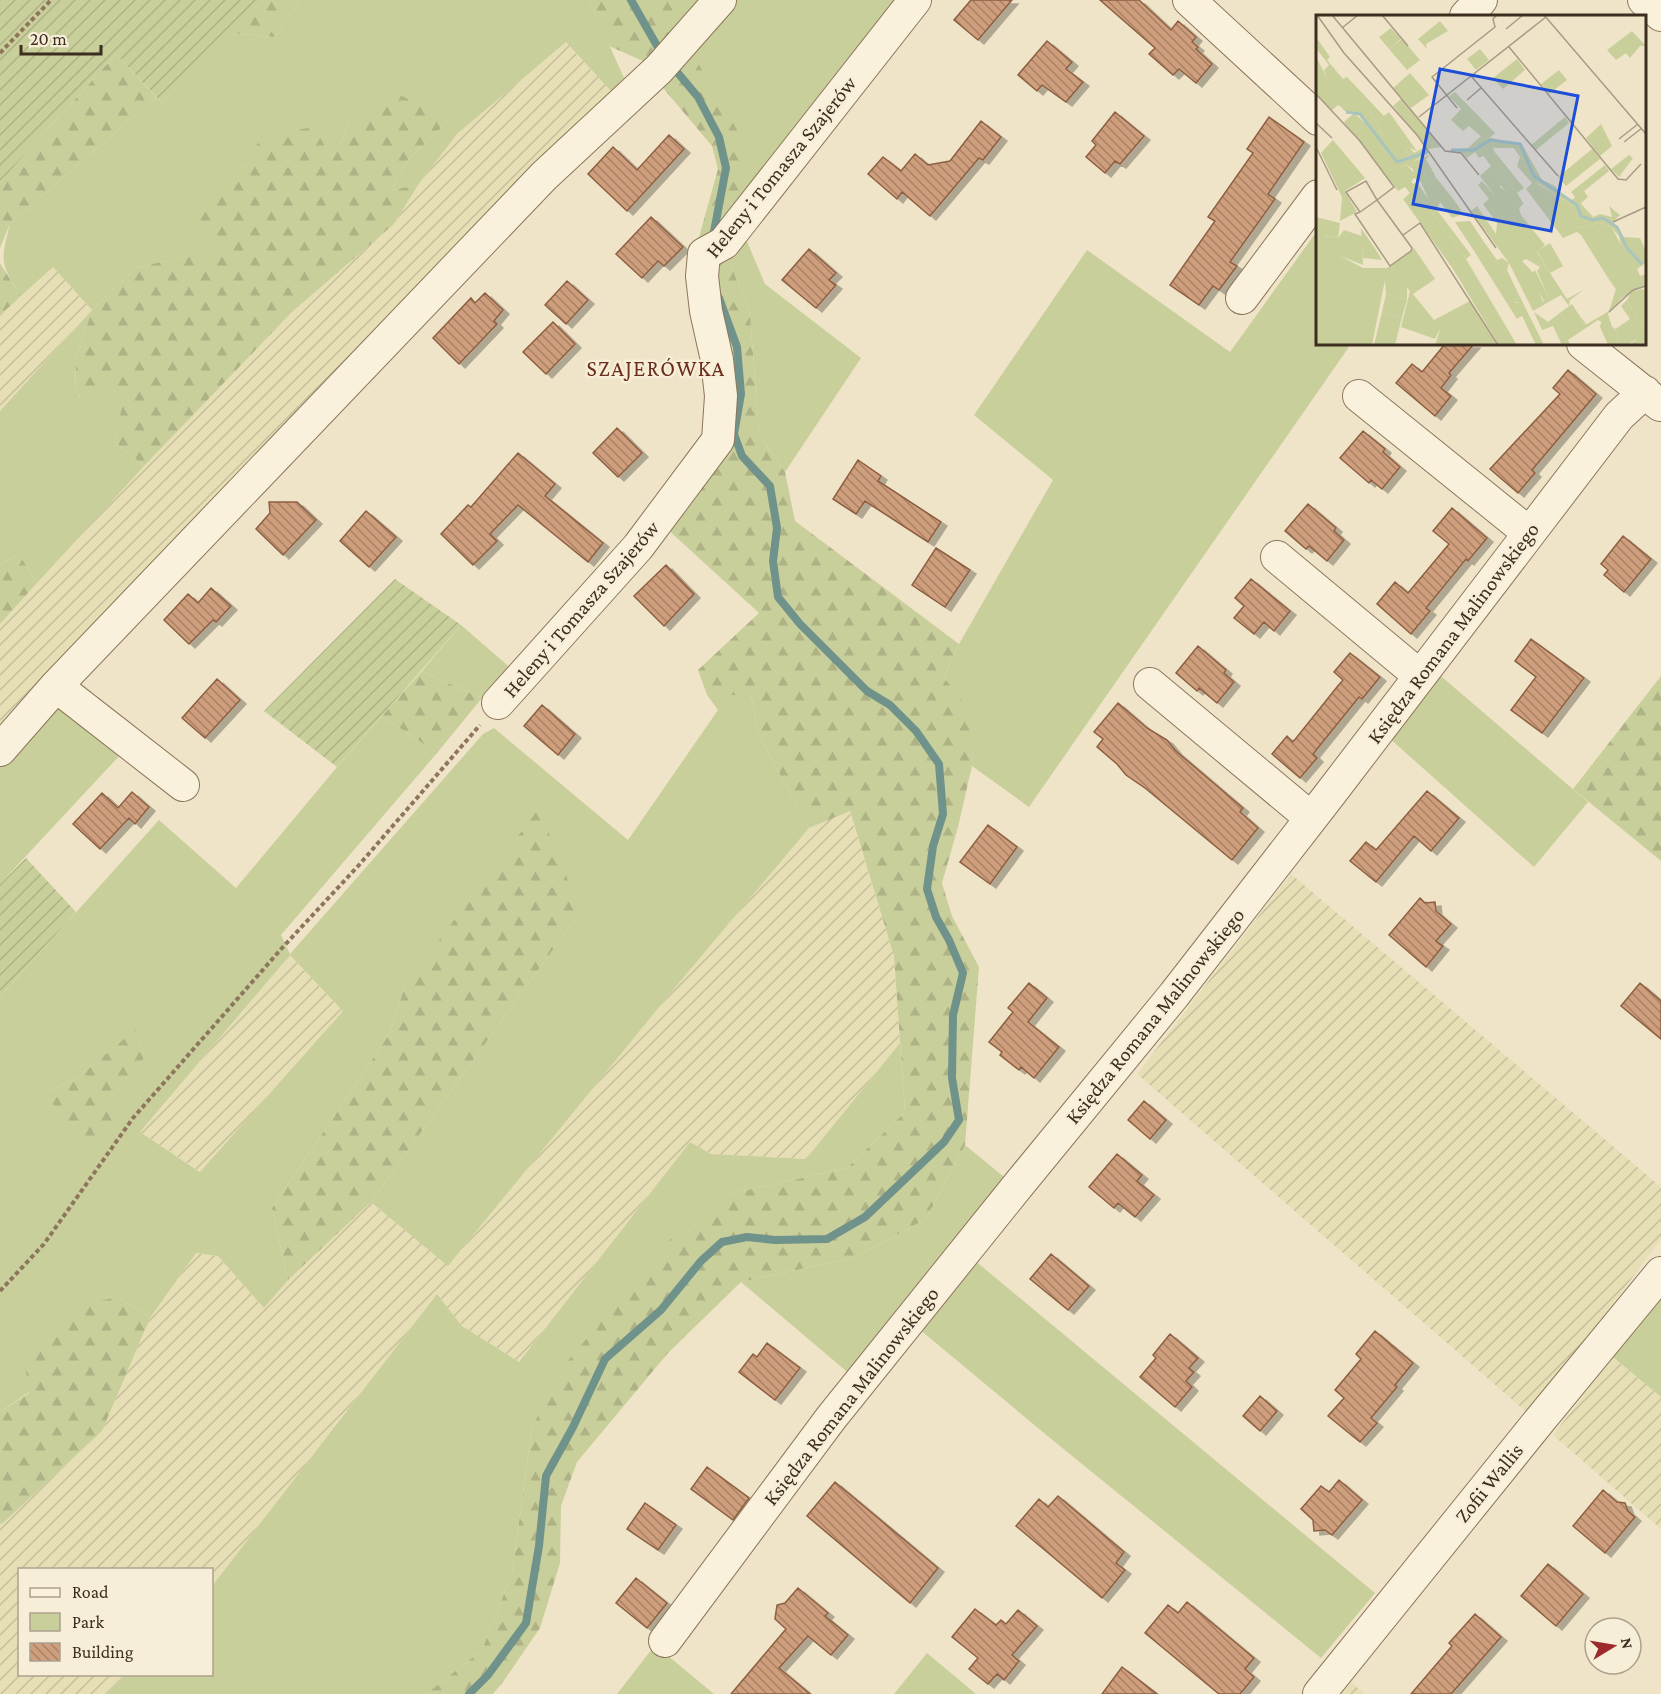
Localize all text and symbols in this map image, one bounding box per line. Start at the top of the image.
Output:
inset map [1316,15,1646,345]
scale bar [21,18,100,56]
text: 20 m [30,29,67,49]
street label: Heleny i Tomasza Szajerów [701,71,862,262]
district label: SZAJERÓWKA [586,356,726,381]
street label: Heleny i Tomasza Szajerów [498,515,665,702]
street label: Księdza Romana Malinowskiego [1362,518,1544,748]
street label: Księdza Romana Malinowskiego [1061,903,1249,1129]
street label: Księdza Romana Malinowskiego [758,1282,944,1510]
street label: Zofii Wallis [1450,1439,1528,1527]
legend [18,1568,213,1676]
text: Road [72,1582,109,1602]
text: Park [72,1612,104,1632]
north arrow [1583,1616,1643,1676]
text: N [1618,1636,1637,1650]
text: Building [72,1642,134,1662]

